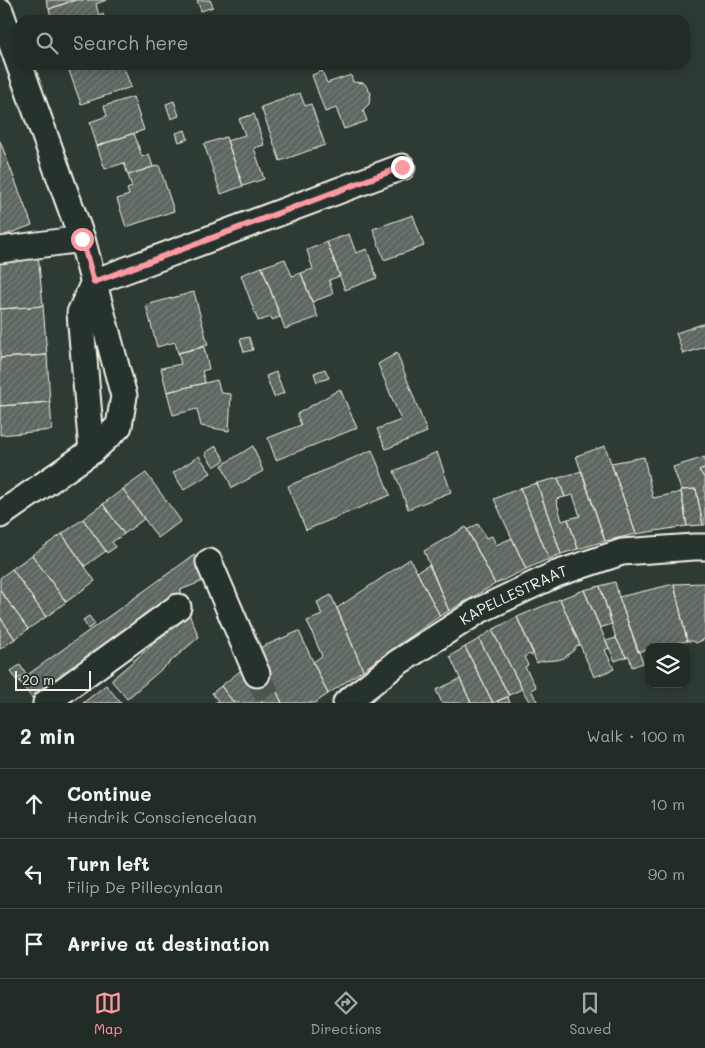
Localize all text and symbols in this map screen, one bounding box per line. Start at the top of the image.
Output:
search box [15,15,690,70]
icon: search [33,29,61,57]
text: Search here [73,30,189,55]
route end [391,156,414,179]
route start [71,228,94,251]
street label: KAPELLESTRAAT [455,560,569,629]
map controls [645,643,690,688]
button: layers [645,643,690,688]
scale bar [15,668,91,691]
text: 20 m [22,670,54,689]
text: 2 min [20,722,75,749]
text: Walk · 100 m [586,725,685,746]
text: Continue [67,781,152,806]
icon: ahead [20,790,48,818]
text: 10 m [650,793,685,814]
text: Hendrik Consciencelaan [67,806,257,827]
text: Turn left [67,851,150,876]
icon: left [20,860,48,888]
text: 90 m [648,863,685,884]
text: Filip De Pillecynlaan [67,876,223,897]
icon: arrive [20,930,48,958]
text: Arrive at destination [67,931,270,956]
tab: Map [94,989,122,1038]
tab: Directions [310,989,382,1038]
tab: Saved [569,989,611,1038]

